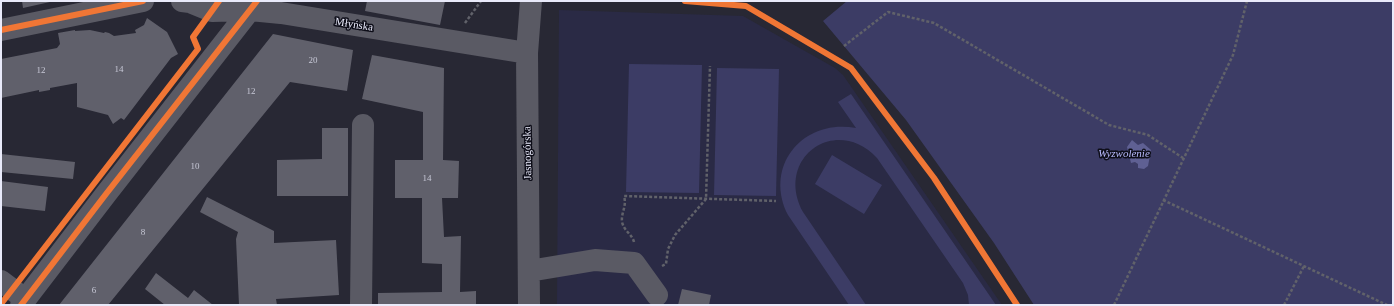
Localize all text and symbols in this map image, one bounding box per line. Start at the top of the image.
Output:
street label: Młyńska [334,15,374,35]
house number: 20 [308,56,318,66]
house number: 14 [114,65,124,75]
house number: 12 [36,66,46,76]
house number: 12 [246,87,256,97]
street label: Jasnogórska [521,126,535,180]
park label: Wyzwolenie [1098,147,1150,161]
house number: 10 [190,162,200,172]
house number: 14 [422,174,432,184]
house number: 8 [141,228,145,238]
house number: 6 [92,286,96,296]

